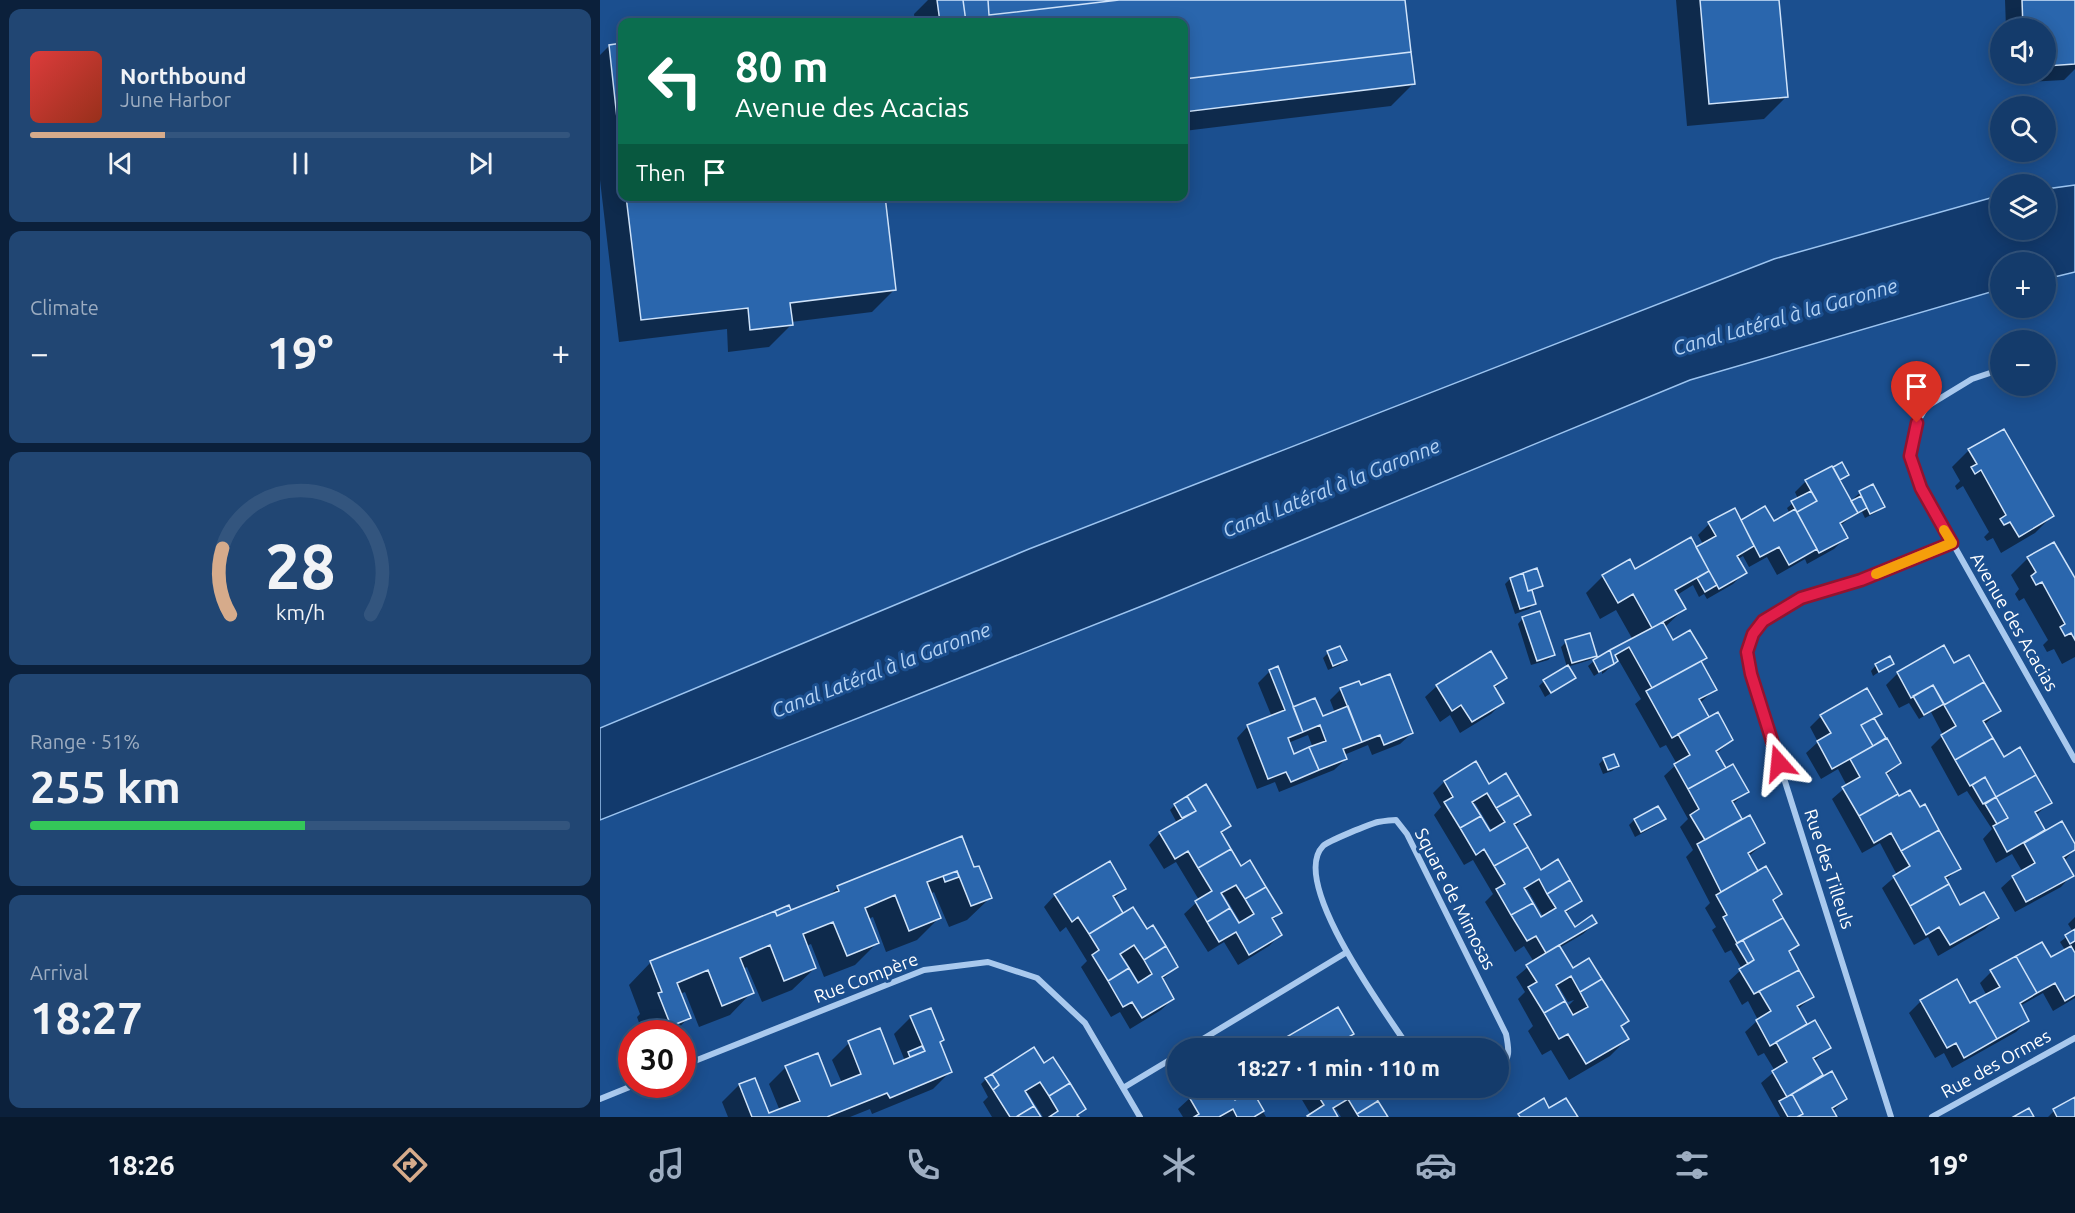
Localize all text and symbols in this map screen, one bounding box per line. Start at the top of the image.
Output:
map controls [1990,18,2056,396]
button: sound [1990,18,2056,84]
icon: left [636,42,714,120]
text: 80 m [735,43,829,90]
text: Northbound [120,63,246,88]
text: June Harbor [120,88,231,111]
text: Avenue des Acacias [735,92,969,122]
button: search [1990,96,2056,162]
icon: previous [104,147,137,180]
icon: pause [284,147,317,180]
icon: next [464,147,497,180]
icon: arrive [698,156,731,189]
text: Then [636,160,686,185]
button: layers [1990,174,2056,240]
button: + [1990,252,2056,318]
water label: Canal Latéral à la Garonne [1670,273,1900,360]
text: Climate [30,296,99,319]
text: 19° [267,327,333,378]
button: − [1990,330,2056,396]
text: − [30,334,49,371]
text: + [551,334,570,371]
pin [1891,361,1942,423]
icon: arrive [1900,370,1933,403]
water label: Canal Latéral à la Garonne [1219,433,1443,542]
text: 28 [265,532,335,602]
street label: Avenue des Acacias [1967,549,2063,694]
text: km/h [275,601,325,625]
water label: Canal Latéral à la Garonne [768,617,993,722]
text: Range · 51% [30,730,140,753]
position arrow [1747,731,1811,795]
text: 255 km [30,761,181,812]
street label: Rue des Tilleuls [1801,806,1859,931]
street label: Square de Mimosas [1412,825,1500,973]
street label: Rue Compère [811,948,920,1006]
text: Arrival [30,961,88,984]
text: 18:27 [30,992,143,1043]
speed limit sign: 30 [618,1020,696,1098]
street label: Rue des Ormes [1937,1025,2054,1101]
text: 18:27 · 1 min · 110 m [1236,1055,1440,1080]
icon: directions [389,1144,431,1186]
icon: music [646,1144,688,1186]
icon: phone [902,1144,944,1186]
icon: climate [1158,1144,1200,1186]
icon: car [1415,1144,1457,1186]
icon: filters [1671,1144,1713,1186]
text: 18:26 [107,1150,175,1180]
text: 19° [1928,1150,1968,1180]

